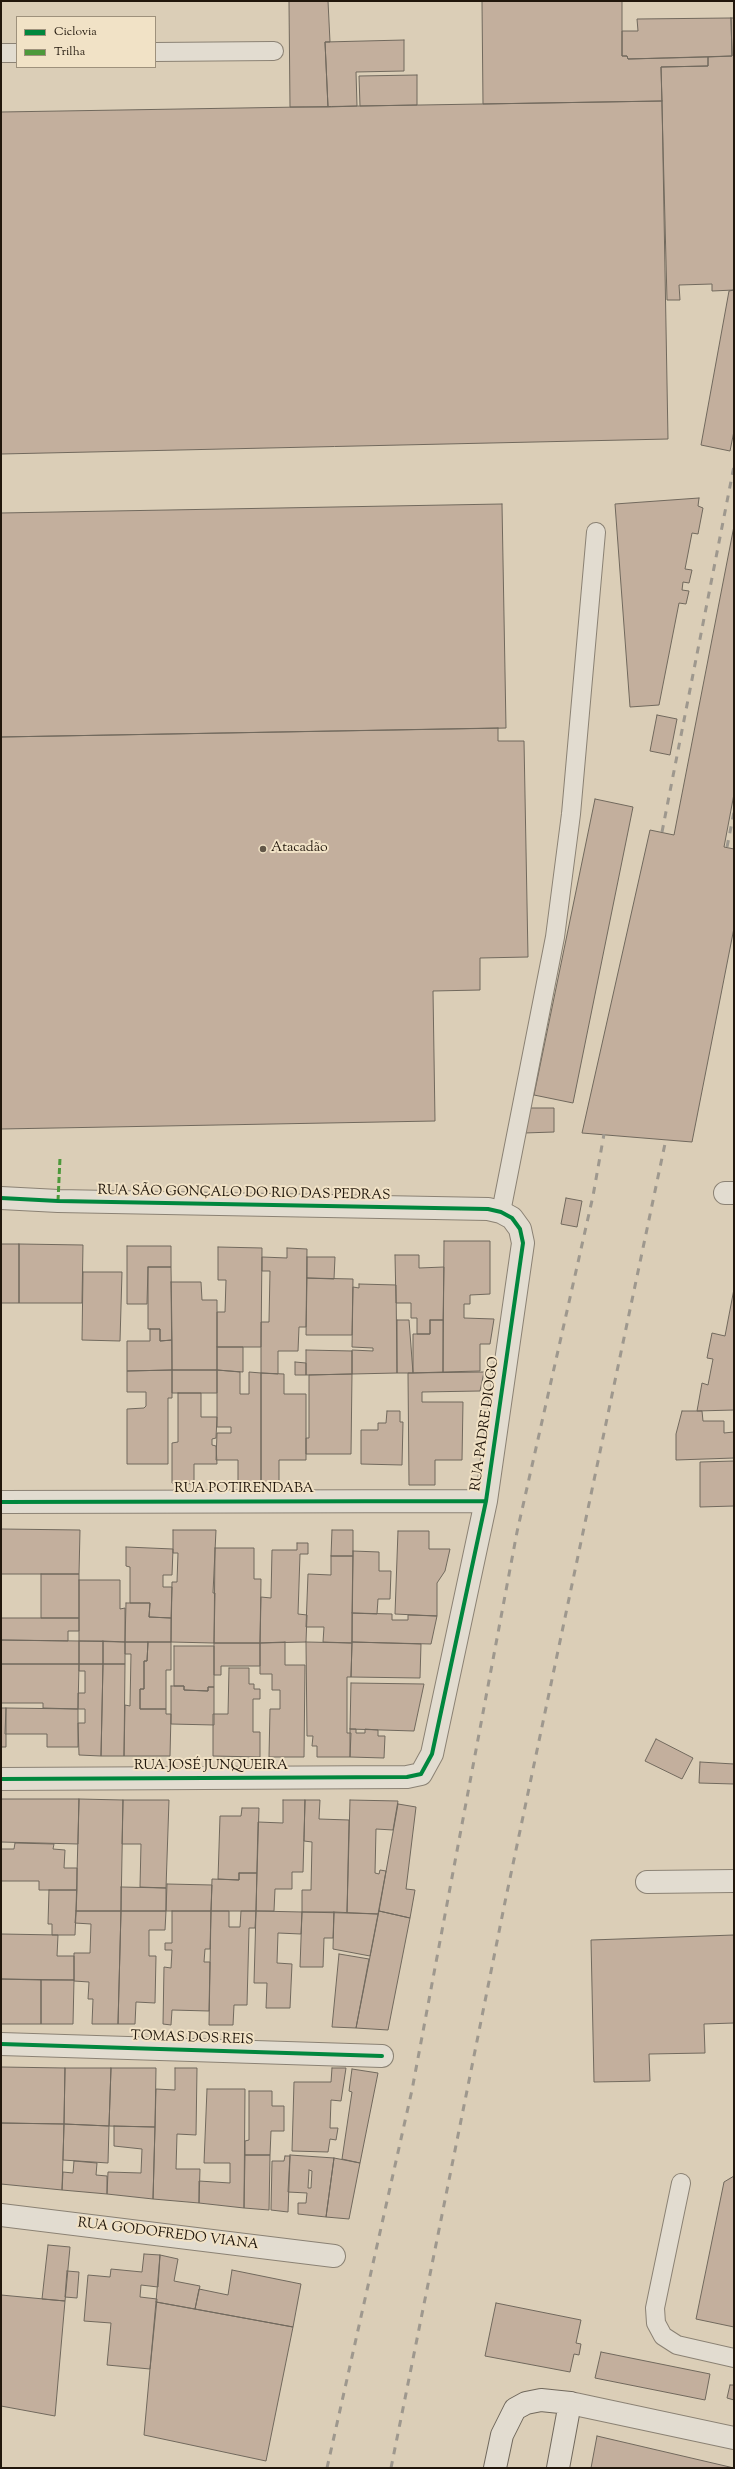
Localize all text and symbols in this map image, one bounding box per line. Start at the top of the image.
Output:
legend [16,16,156,68]
text: Ciclovia [54,23,97,41]
text: Trilha [54,43,85,61]
place label: Atacadão [271,841,328,857]
marker: Atacadão [258,844,268,854]
street label: RUA SÃO GONÇALO DO RIO DAS PEDRAS [97,1183,391,1205]
street label: RUA PADRE DIOGO [468,1356,504,1492]
street label: RUA POTIRENDABA [174,1482,314,1498]
street label: RUA JOSÉ JUNQUEIRA [134,1759,288,1775]
street label: TOMAS DOS REIS [130,2028,254,2050]
street label: RUA GODOFREDO VIANA [76,2216,260,2254]

